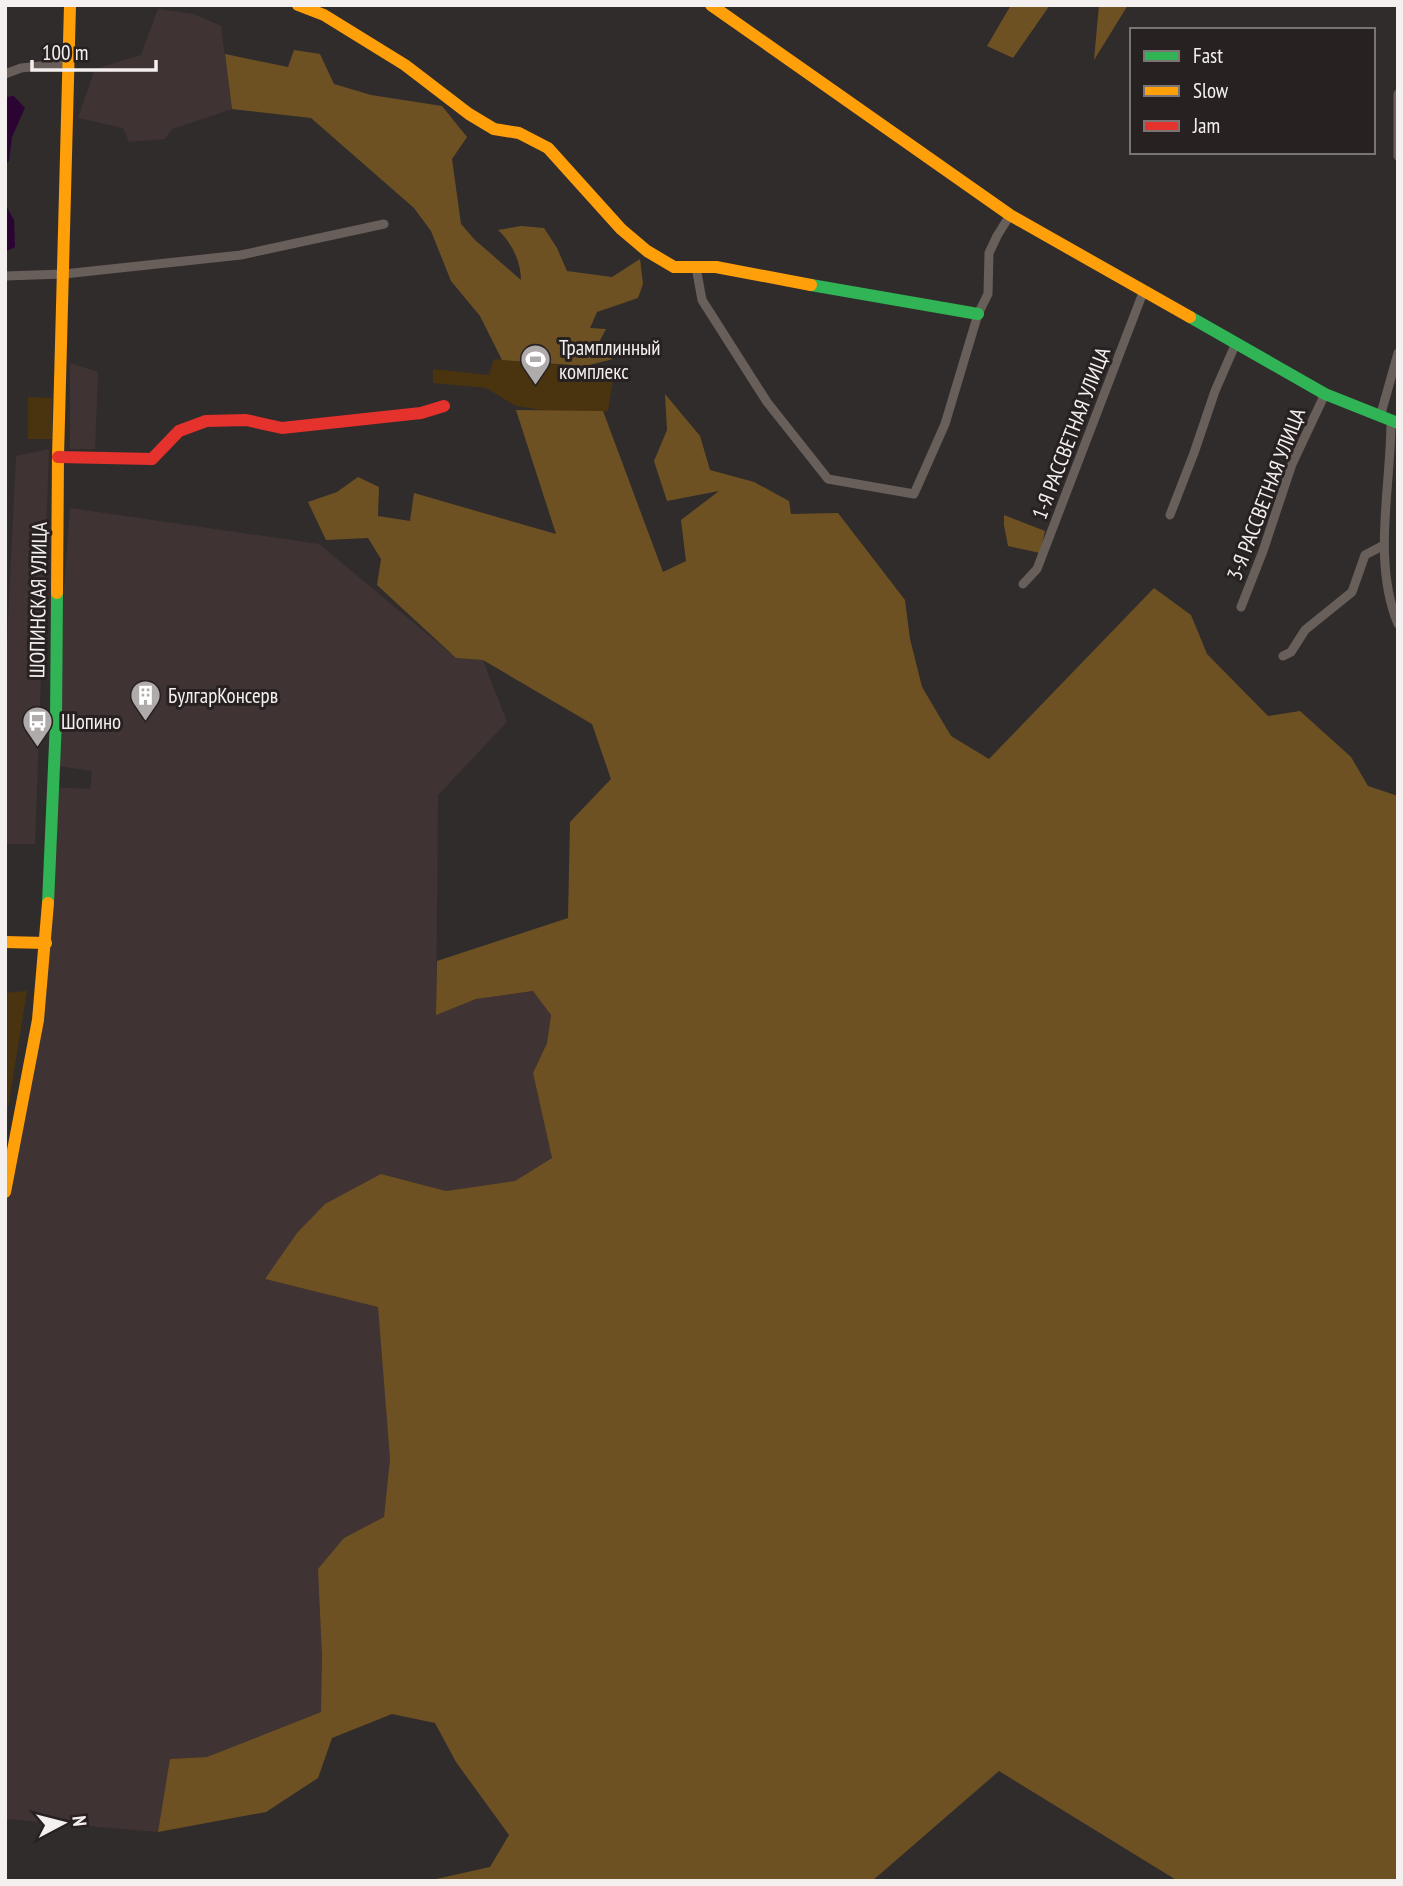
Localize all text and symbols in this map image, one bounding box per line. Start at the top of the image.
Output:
scale bar [32,28,156,72]
legend [1130,28,1375,154]
text: 100 m [42,39,88,66]
text: Fast [1193,42,1223,69]
text: Slow [1193,77,1229,104]
text: Jam [1192,112,1220,139]
place label: Трамплинный комплекс [559,334,661,385]
sports icon: Трамплинный комплекс [519,342,553,386]
street label: 1-Я РАССВЕТНАЯ УЛИЦА [1026,343,1116,523]
street label: 3-Я РАССВЕТНАЯ УЛИЦА [1221,404,1311,584]
street label: ШОПИНСКАЯ УЛИЦА [23,522,53,678]
building icon: БулгарКонсерв [128,678,162,722]
place label: БулгарКонсерв [168,682,278,709]
bus stop icon: Шопино [21,704,55,748]
place label: Шопино [61,708,121,735]
north arrow [28,1788,98,1858]
text: N [67,1814,92,1827]

